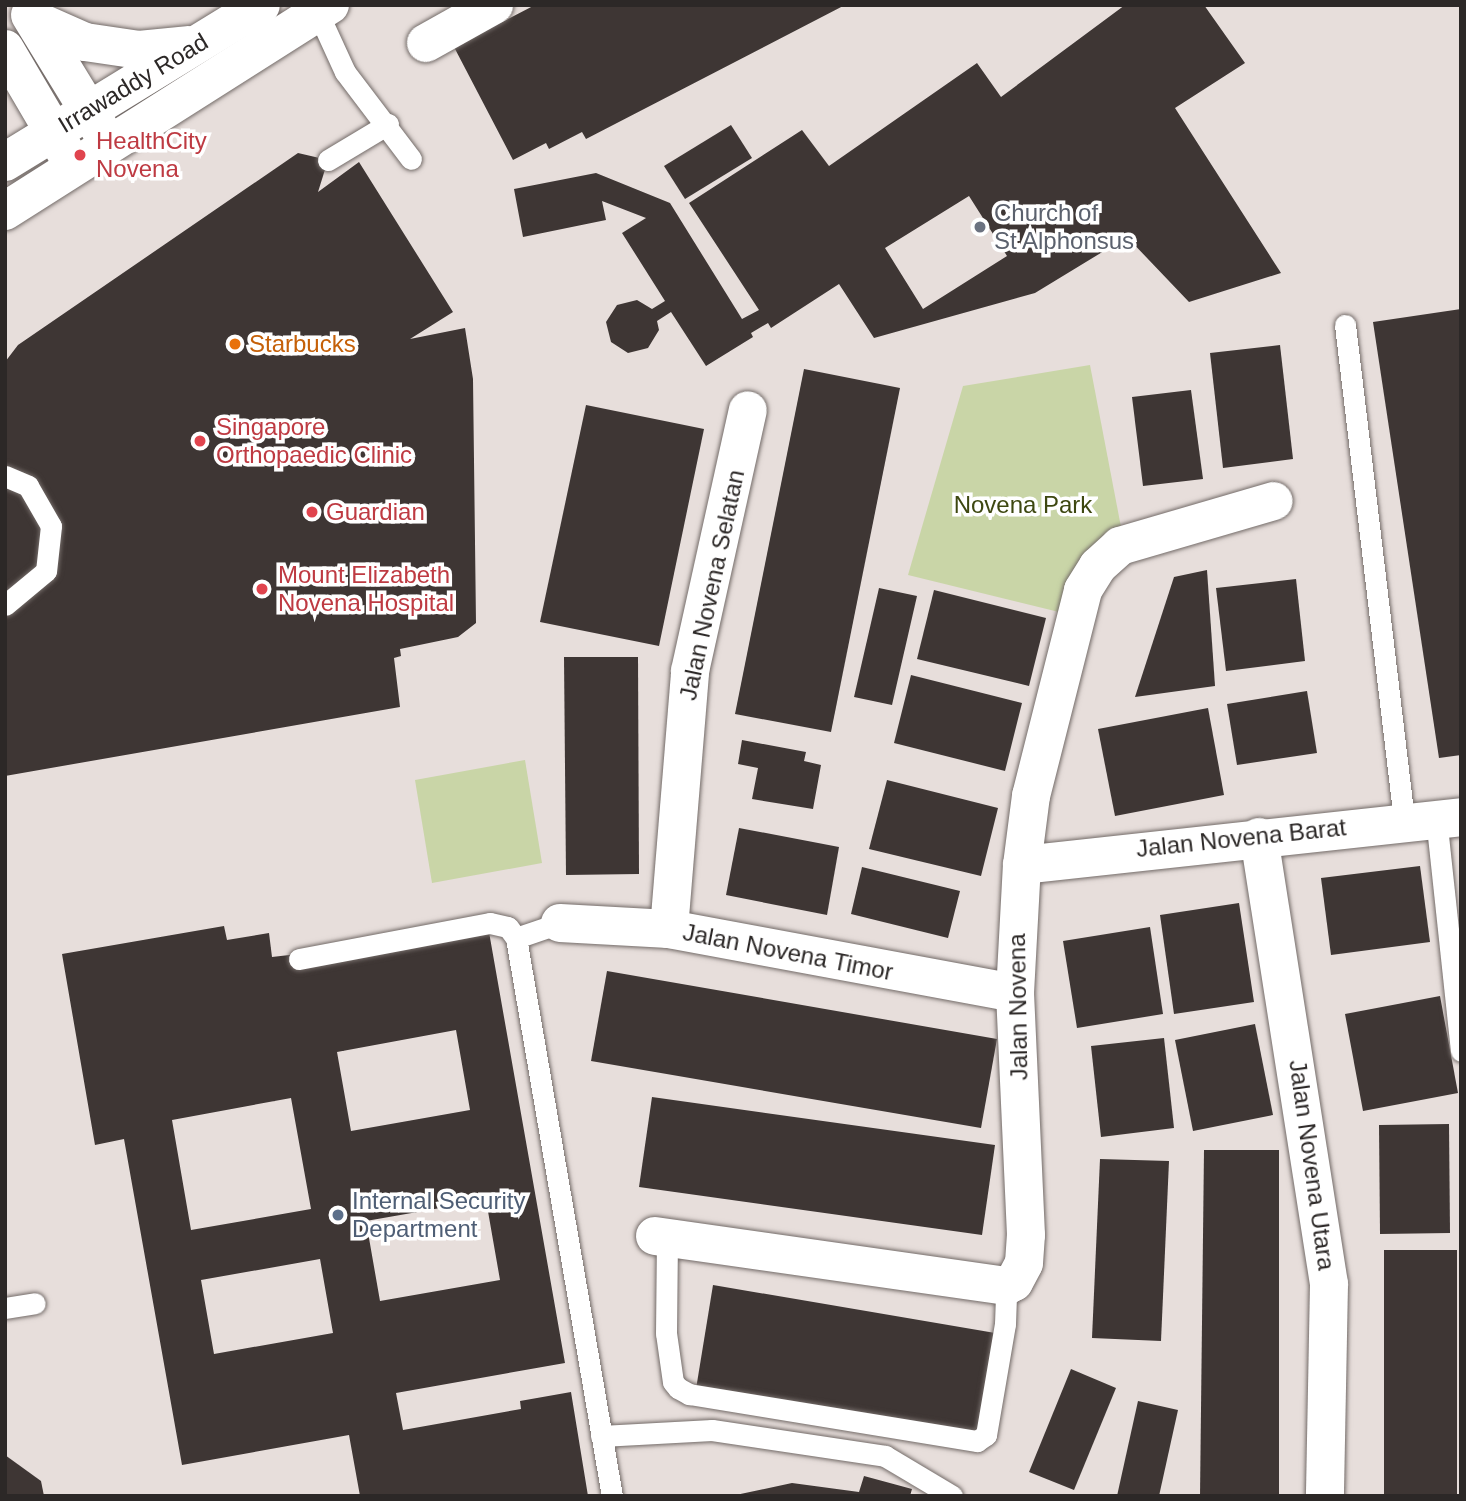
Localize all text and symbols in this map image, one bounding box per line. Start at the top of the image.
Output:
street label: Irrawaddy Road [53,27,213,139]
place label: HealthCity Novena [96,127,207,183]
marker: HealthCity Novena [70,145,90,165]
place label: Church of St Alphonsus [994,199,1135,255]
marker: Church of St Alphonsus [972,219,988,235]
place label: Starbucks [249,330,356,358]
marker: Starbucks [227,336,243,352]
place label: Singapore Orthopaedic Clinic [216,413,412,469]
marker: Singapore Orthopaedic Clinic [190,431,210,451]
street label: Jalan Novena Selatan [674,467,750,703]
park label: Novena Park [954,491,1092,519]
place label: Guardian [326,498,425,526]
marker: Guardian [304,504,320,520]
place label: Mount Elizabeth Novena Hospital [278,561,454,617]
marker: Mount Elizabeth Novena Hospital [252,579,272,599]
street label: Jalan Novena Barat [1135,813,1347,863]
street label: Jalan Novena Timor [680,917,896,987]
street label: Jalan Novena [1002,933,1034,1081]
street label: Jalan Novena Utara [1283,1058,1341,1272]
place label: Internal Security Department [352,1187,525,1243]
marker: Internal Security Department [330,1207,346,1223]

